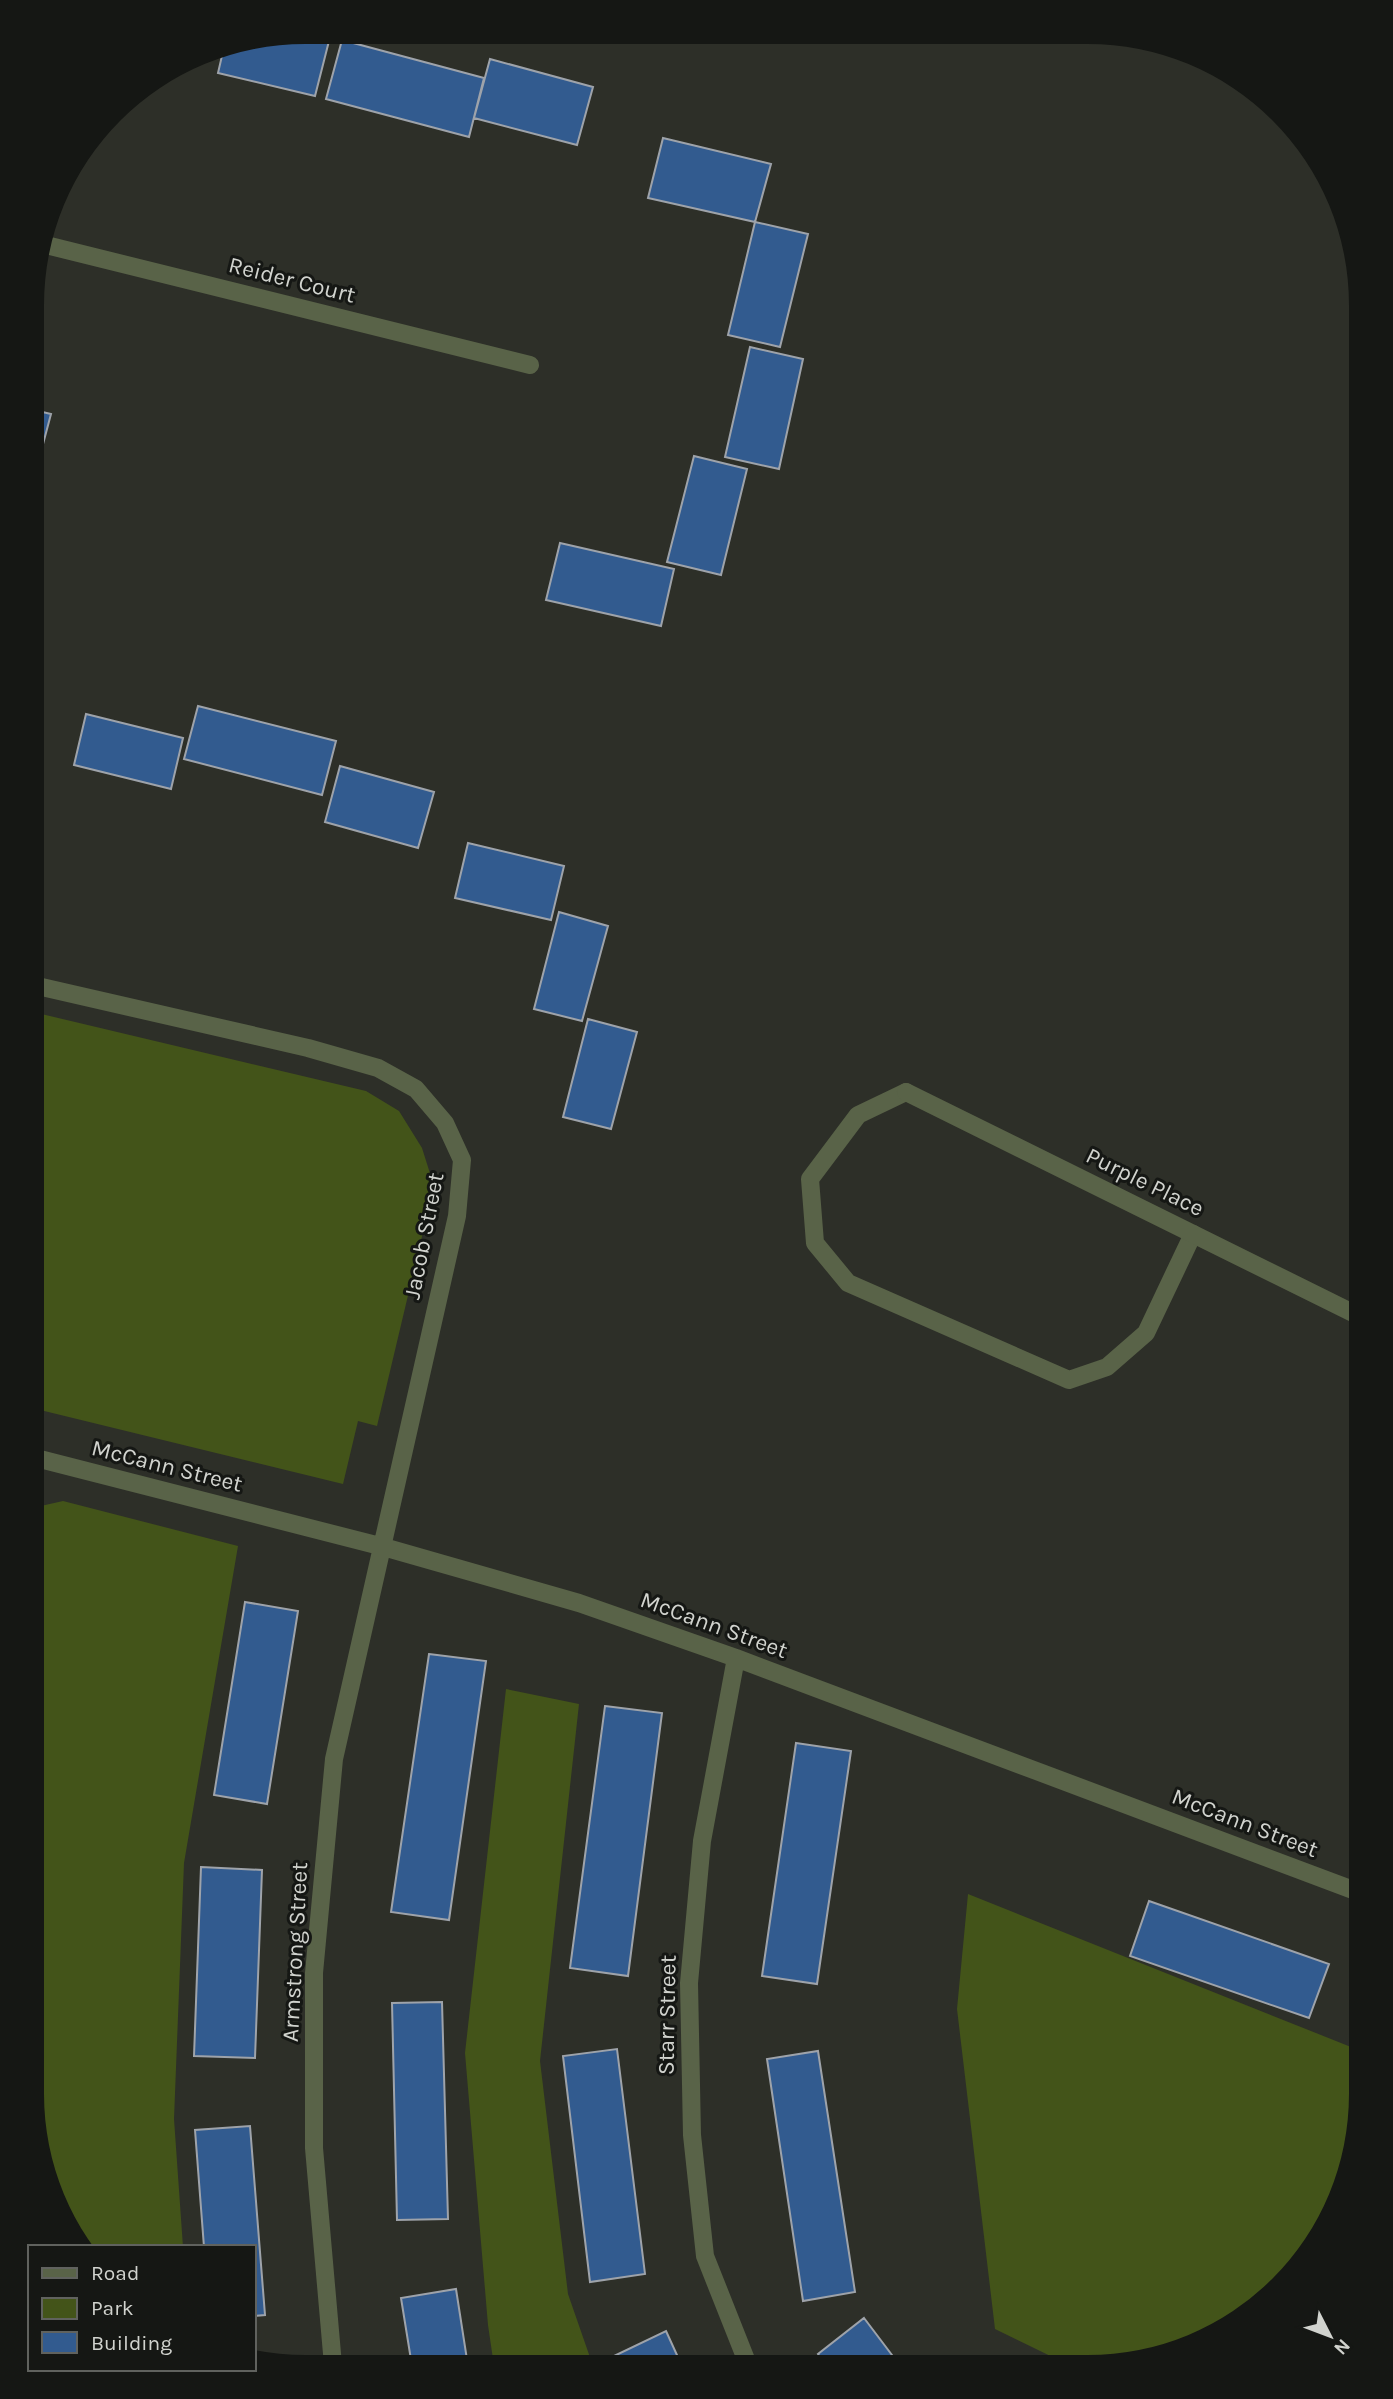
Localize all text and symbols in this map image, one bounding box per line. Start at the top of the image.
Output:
street label: Reider Court [226,251,358,309]
street label: Purple Place [1082,1142,1208,1222]
street label: Jacob Street [398,1170,450,1302]
street label: McCann Street [89,1434,246,1498]
street label: McCann Street [637,1586,792,1664]
street label: McCann Street [1168,1783,1322,1863]
street label: Armstrong Street [277,1861,313,2043]
street label: Starr Street [652,1954,682,2075]
legend [28,2245,256,2371]
text: Road [91,2261,139,2285]
text: Park [91,2296,134,2320]
north arrow [1295,2301,1365,2371]
text: Building [91,2331,172,2355]
text: N [1329,2334,1355,2359]

